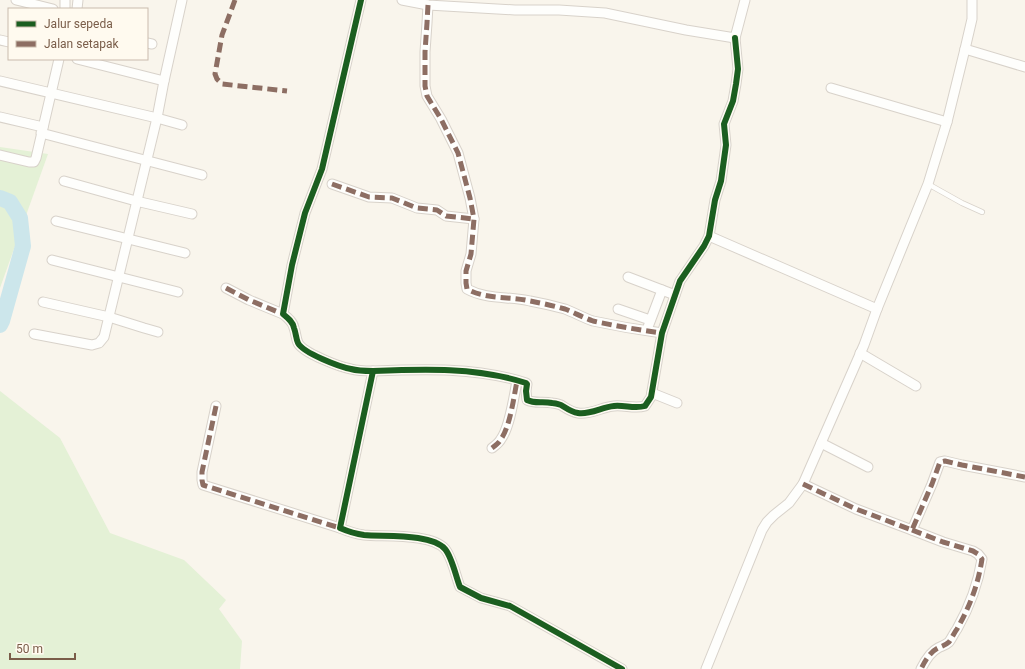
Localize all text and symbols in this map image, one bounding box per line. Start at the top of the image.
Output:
legend [8,8,148,60]
text: Jalur sepeda [44,17,113,31]
text: Jalan setapak [44,37,119,51]
scale bar [10,635,75,661]
text: 50 m [16,642,43,656]

